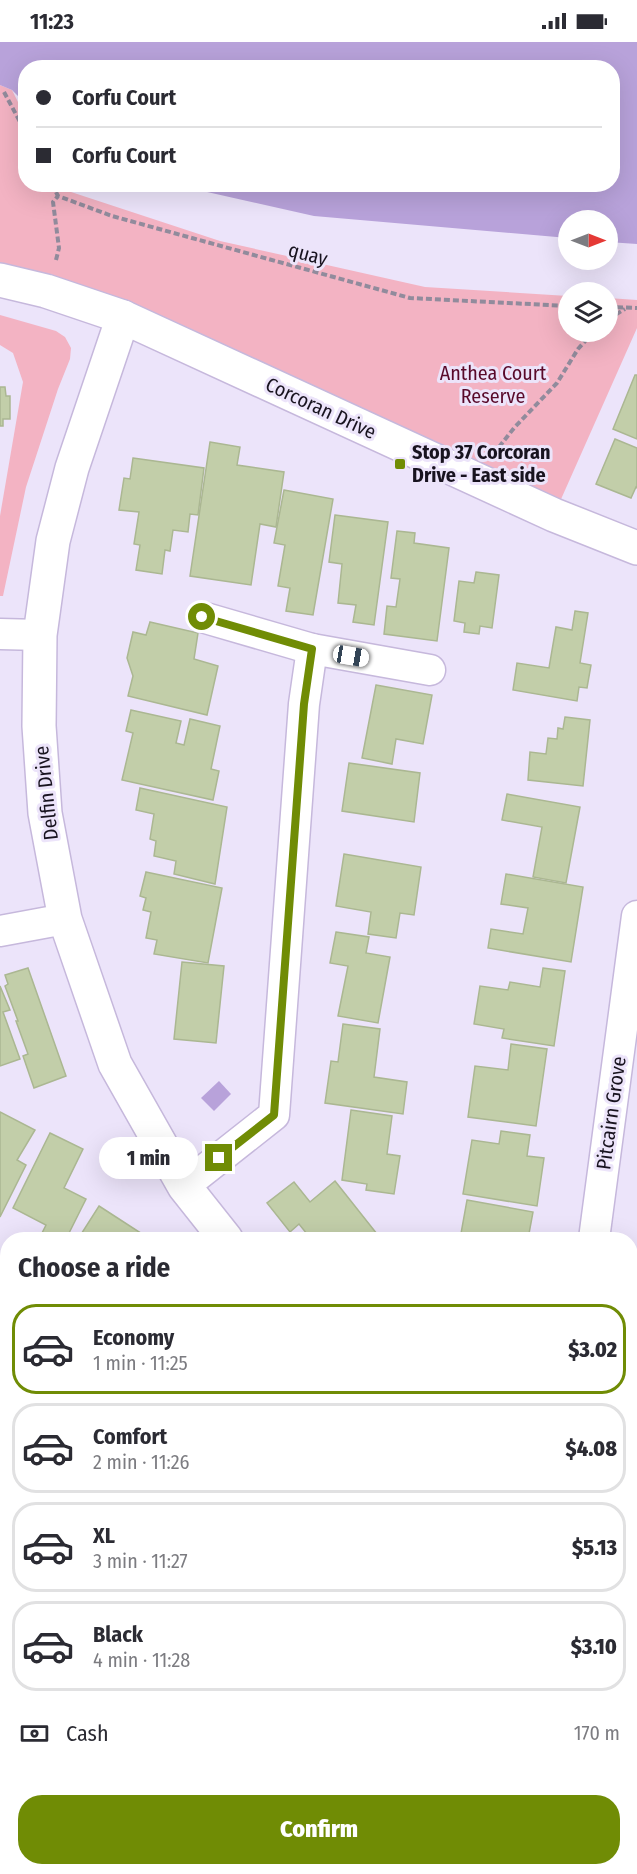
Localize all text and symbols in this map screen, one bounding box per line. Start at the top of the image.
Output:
text: 11:23 [30,8,74,35]
text: Corfu Court [72,84,176,111]
text: Corfu Court [72,142,176,169]
north arrow [558,210,618,270]
map controls [558,210,618,342]
street label: quay [286,237,330,271]
button: layers [558,282,618,342]
park label: Anthea Court Reserve [440,361,547,408]
street label: Corcoran Drive [262,372,380,444]
place label: Stop 37 Corcoran Drive - East side [412,440,550,487]
marker: Stop 37 Corcoran Drive - East side [393,457,407,471]
route start [188,603,215,630]
car [332,644,370,668]
street label: Delfin Drive [29,745,63,841]
street label: Pitcairn Grove [591,1055,631,1171]
callout: 1 min [99,1137,198,1179]
route end [205,1144,232,1171]
text: 1 min [127,1146,170,1170]
text: Choose a ride [18,1252,170,1284]
icon: car [21,1322,75,1376]
text: Economy [93,1324,174,1351]
text: $3.02 [568,1336,617,1363]
text: 1 min · 11:25 [93,1351,188,1375]
icon: car [21,1421,75,1475]
text: Comfort [93,1423,167,1450]
text: $4.08 [566,1435,617,1462]
text: 2 min · 11:26 [93,1450,189,1474]
icon: car [21,1520,75,1574]
text: XL [93,1522,115,1549]
text: $5.13 [572,1534,617,1561]
text: 3 min · 11:27 [93,1549,188,1573]
icon: car [21,1619,75,1673]
text: Black [93,1621,143,1648]
text: $3.10 [571,1633,617,1660]
text: 4 min · 11:28 [93,1648,190,1672]
icon: cash [18,1717,51,1750]
text: Cash [66,1720,109,1747]
text: 170 m [574,1721,620,1745]
button: Confirm [18,1795,620,1864]

